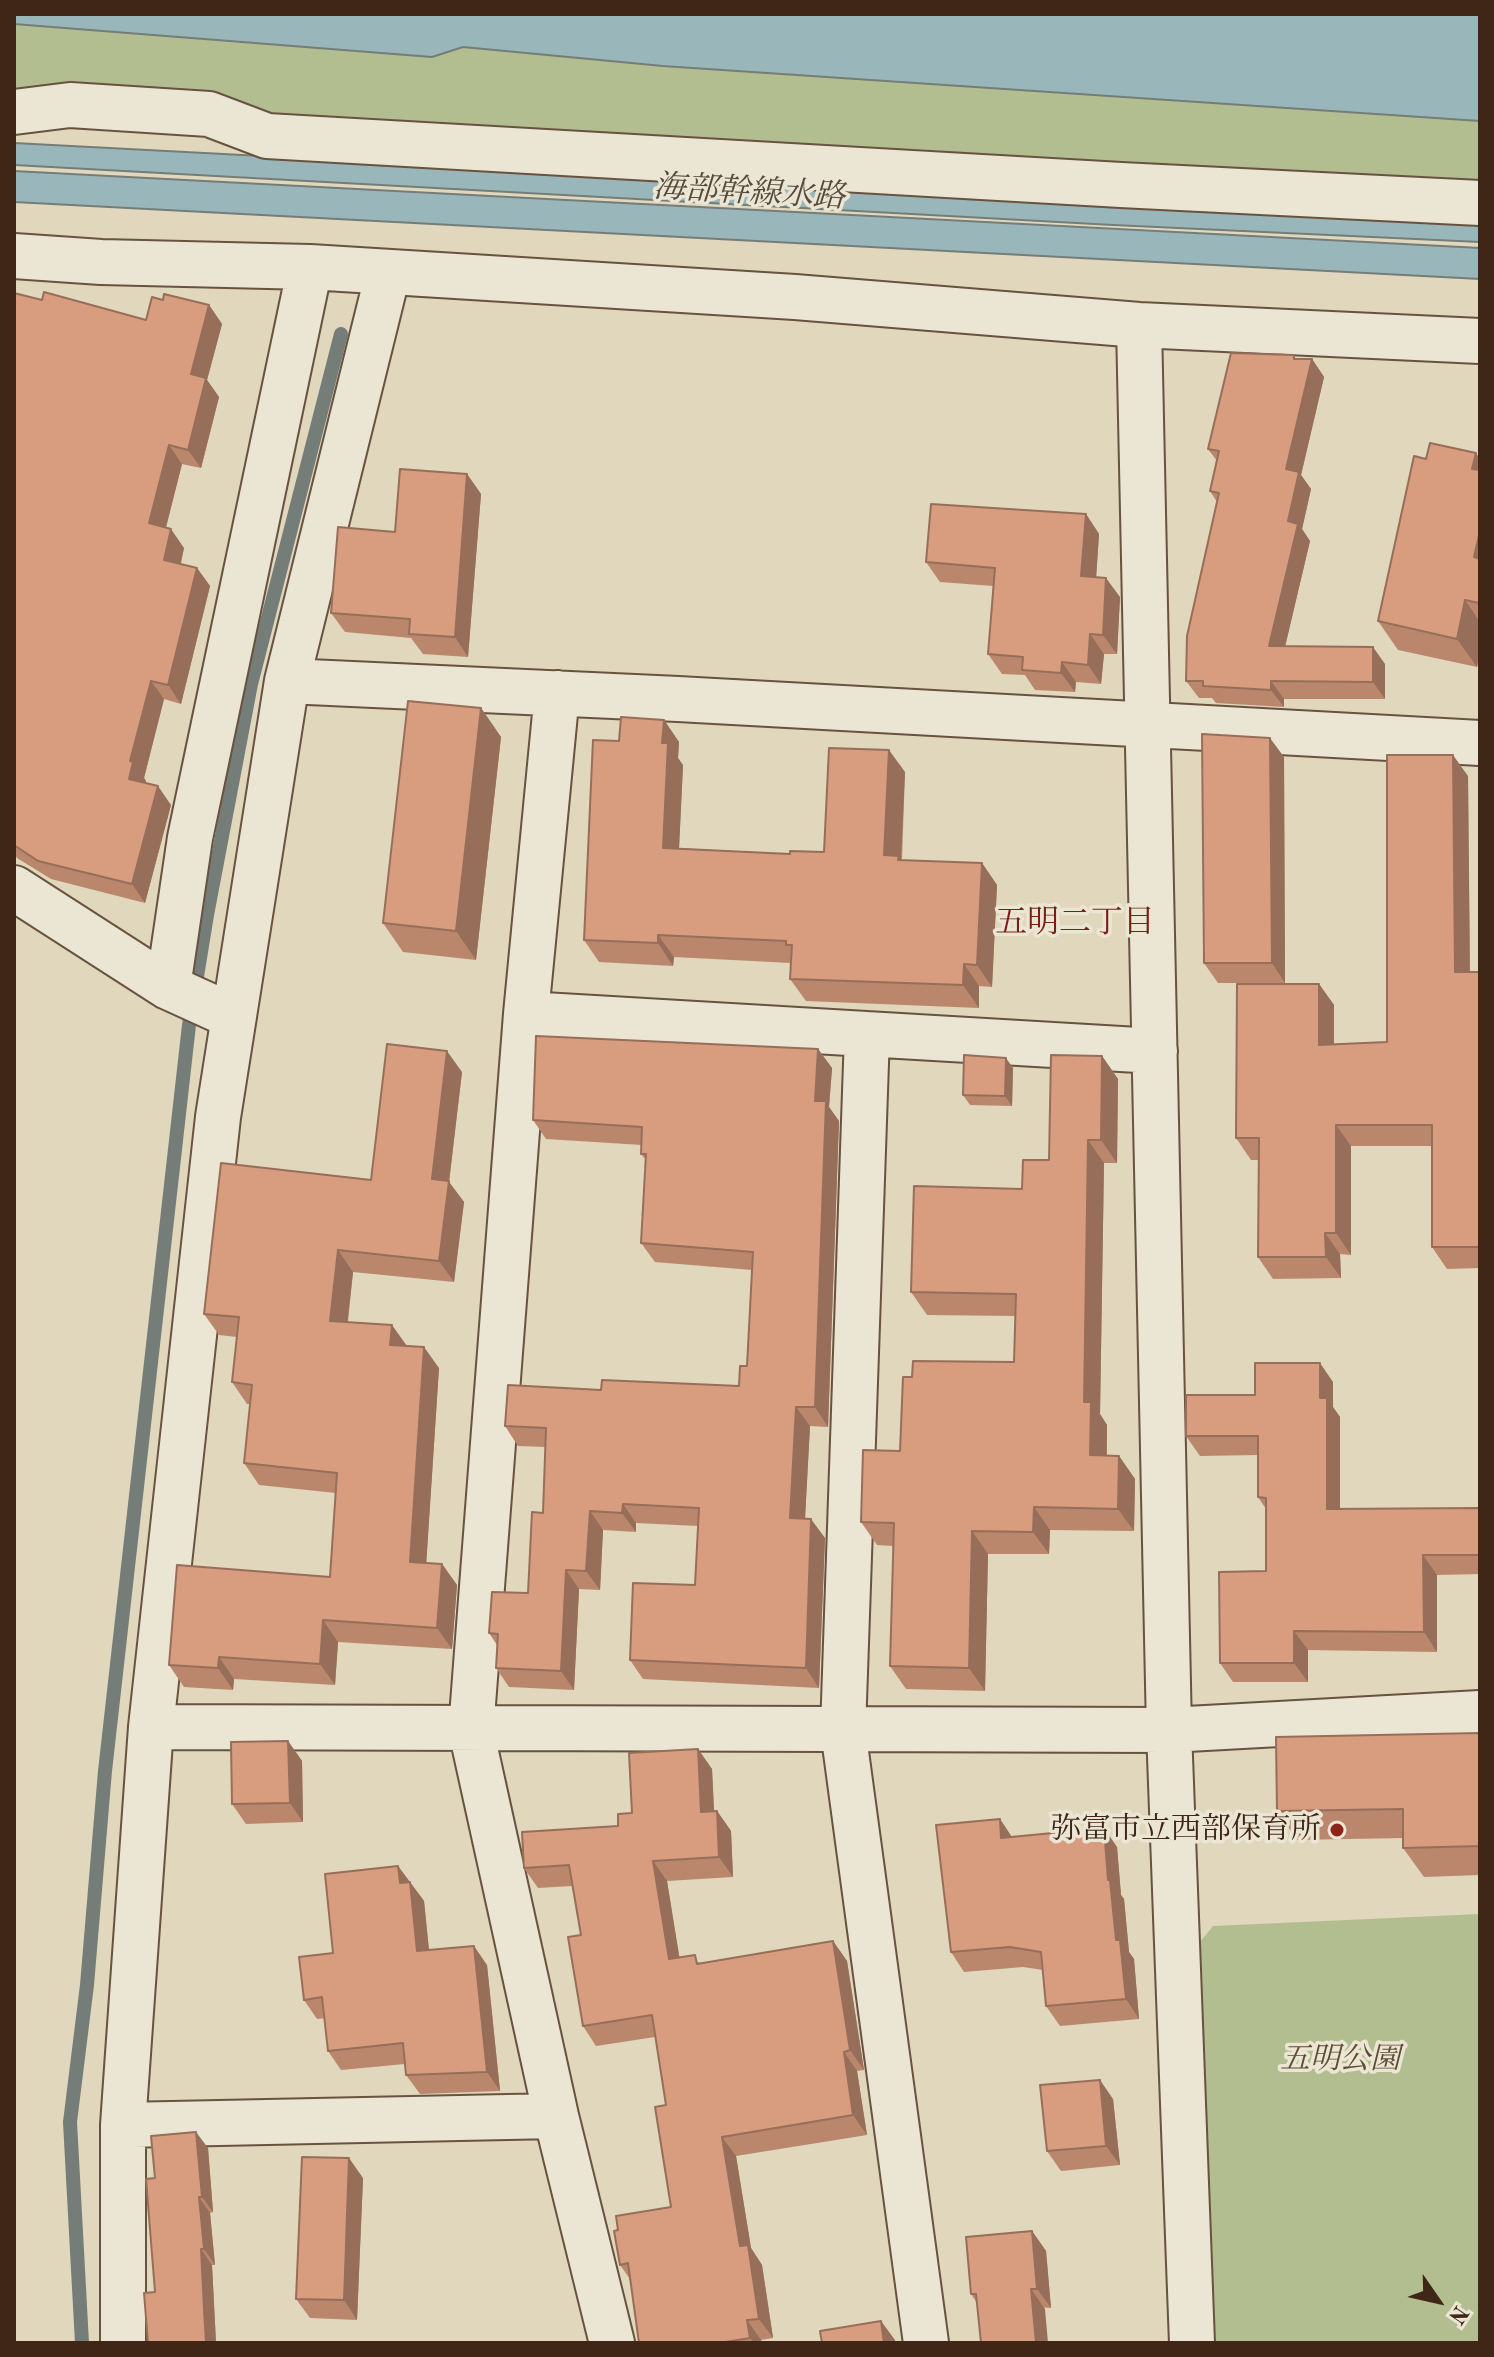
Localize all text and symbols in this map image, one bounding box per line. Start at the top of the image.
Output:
water label: 海部幹線水路 [652,169,846,217]
district label: 五明二丁目 [995,905,1155,943]
place label: 弥富市立西部保育所 [1051,1812,1321,1848]
marker: 弥富市立西部保育所 [1328,1821,1346,1839]
park label: 五明公園 [1280,2042,1400,2078]
north arrow [1398,2261,1478,2341]
text: N [1444,2301,1472,2328]

